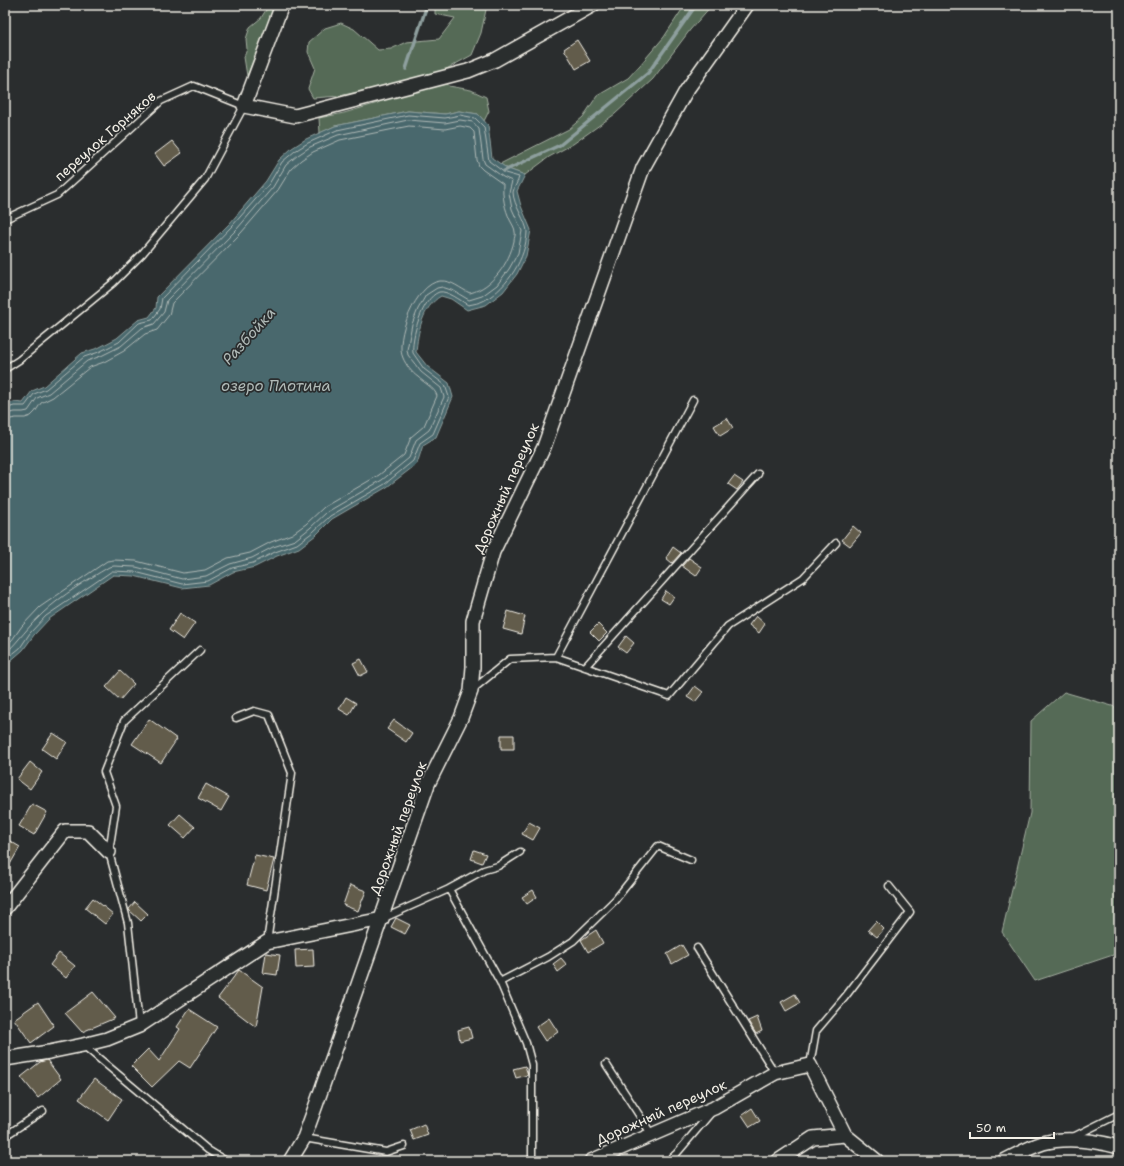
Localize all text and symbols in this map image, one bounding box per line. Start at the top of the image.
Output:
street label: переулок Горняков [51,87,159,185]
water label: Разбойка [218,303,280,369]
water label: озеро Плотина [221,376,331,396]
street label: Дорожный переулок [469,419,543,556]
street label: Дорожный переулок [365,758,431,897]
street label: Дорожный переулок [593,1075,730,1149]
scale bar [970,1114,1054,1140]
text: 50 m [976,1120,1006,1136]

